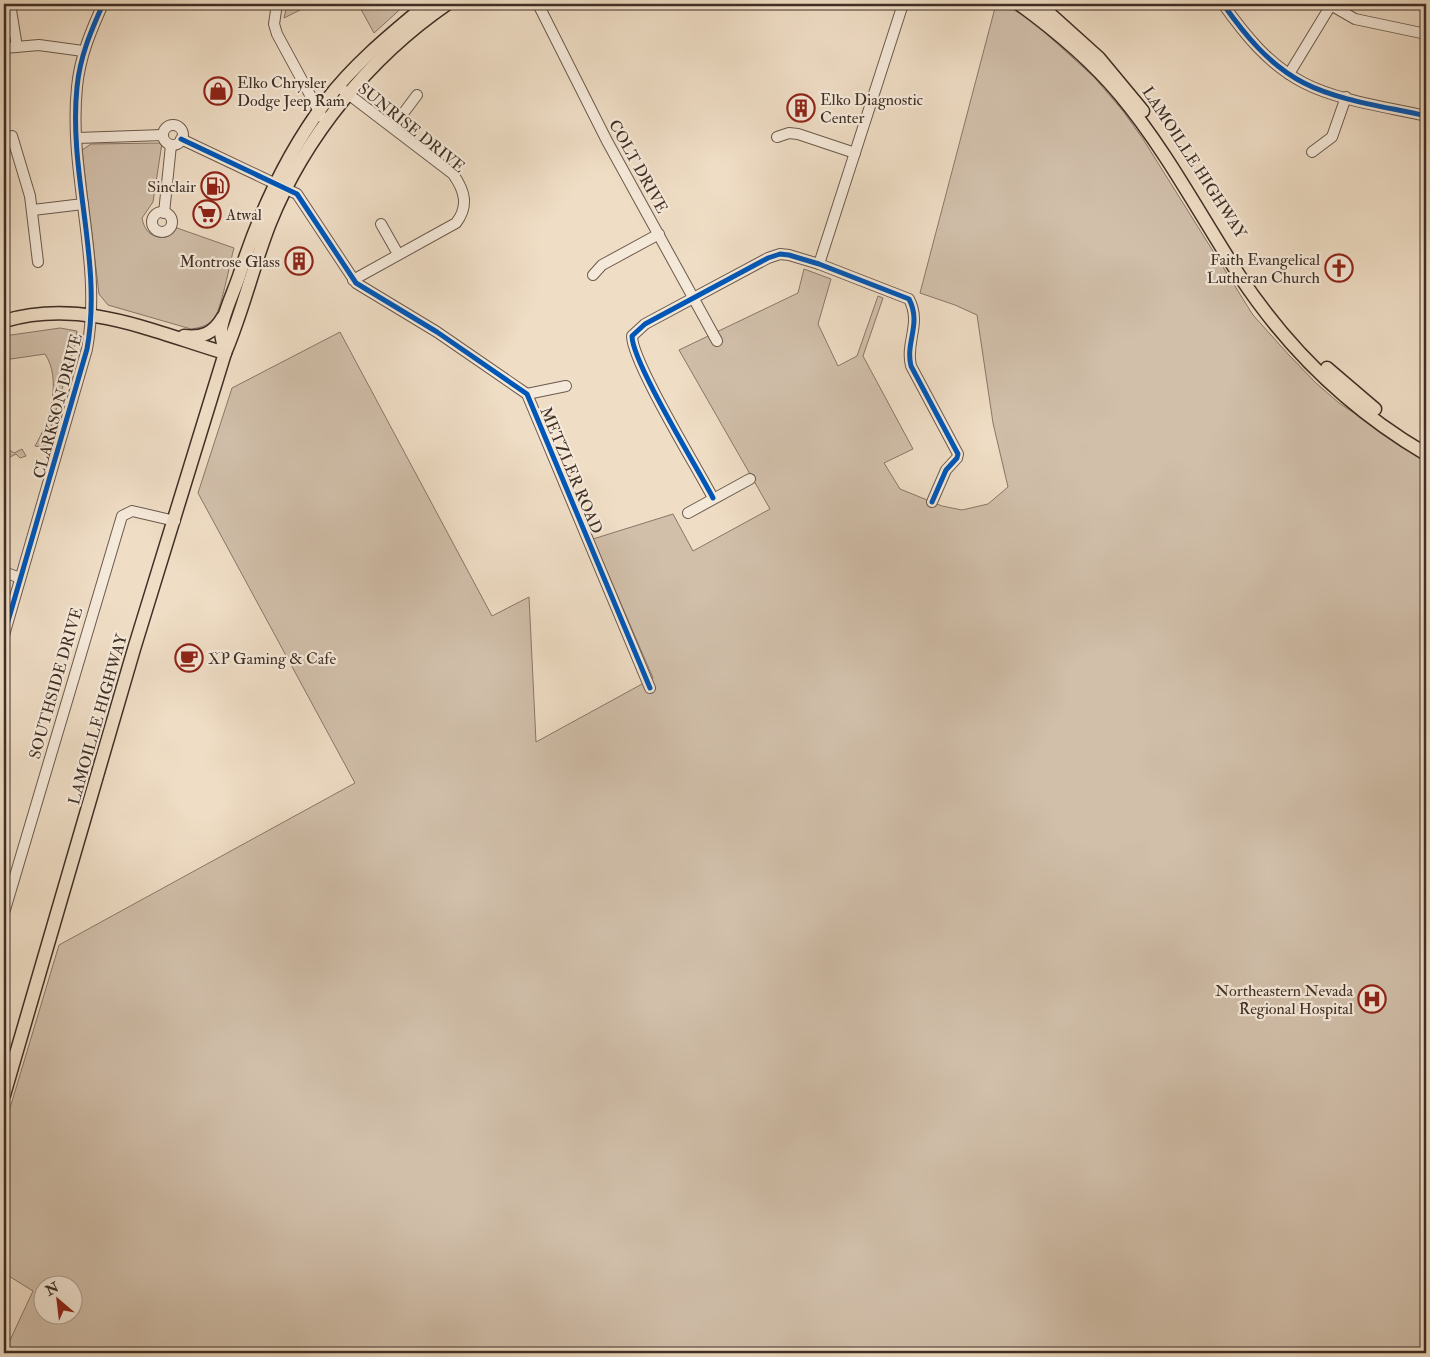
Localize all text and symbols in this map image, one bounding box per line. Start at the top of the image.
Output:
place label: Elko Chrysler Dodge Jeep Ram [237,73,346,112]
shop icon: Elko Chrysler Dodge Jeep Ram [203,76,233,106]
street label: SUNRISE DRIVE [354,79,469,177]
street label: LAMOILLE HIGHWAY [1138,83,1251,243]
place label: Elko Diagnostic Center [820,90,924,128]
building icon: Elko Diagnostic Center [786,93,816,123]
street label: COLT DRIVE [604,116,672,217]
fuel station icon: Sinclair [200,171,230,201]
place label: Sinclair [147,177,196,197]
supermarket icon: Atwal [192,199,222,229]
place label: Atwal [225,205,262,225]
building icon: Montrose Glass [284,246,314,276]
place label: Faith Evangelical Lutheran Church [1207,250,1321,288]
place label: Montrose Glass [180,252,280,272]
church icon: Faith Evangelical Lutheran Church [1324,253,1354,283]
street label: CLARKSON DRIVE [29,332,87,481]
street label: METZLER ROAD [535,404,607,537]
street label: SOUTHSIDE DRIVE [25,605,87,761]
street label: LAMOILLE HIGHWAY [64,631,132,807]
cafe icon: XP Gaming & Cafe [174,643,204,673]
place label: XP Gaming & Cafe [208,649,336,669]
place label: Northeastern Nevada Regional Hospital [1215,981,1353,1020]
hospital icon: Northeastern Nevada Regional Hospital [1357,984,1387,1014]
north arrow [32,1274,82,1324]
text: N [42,1278,62,1300]

